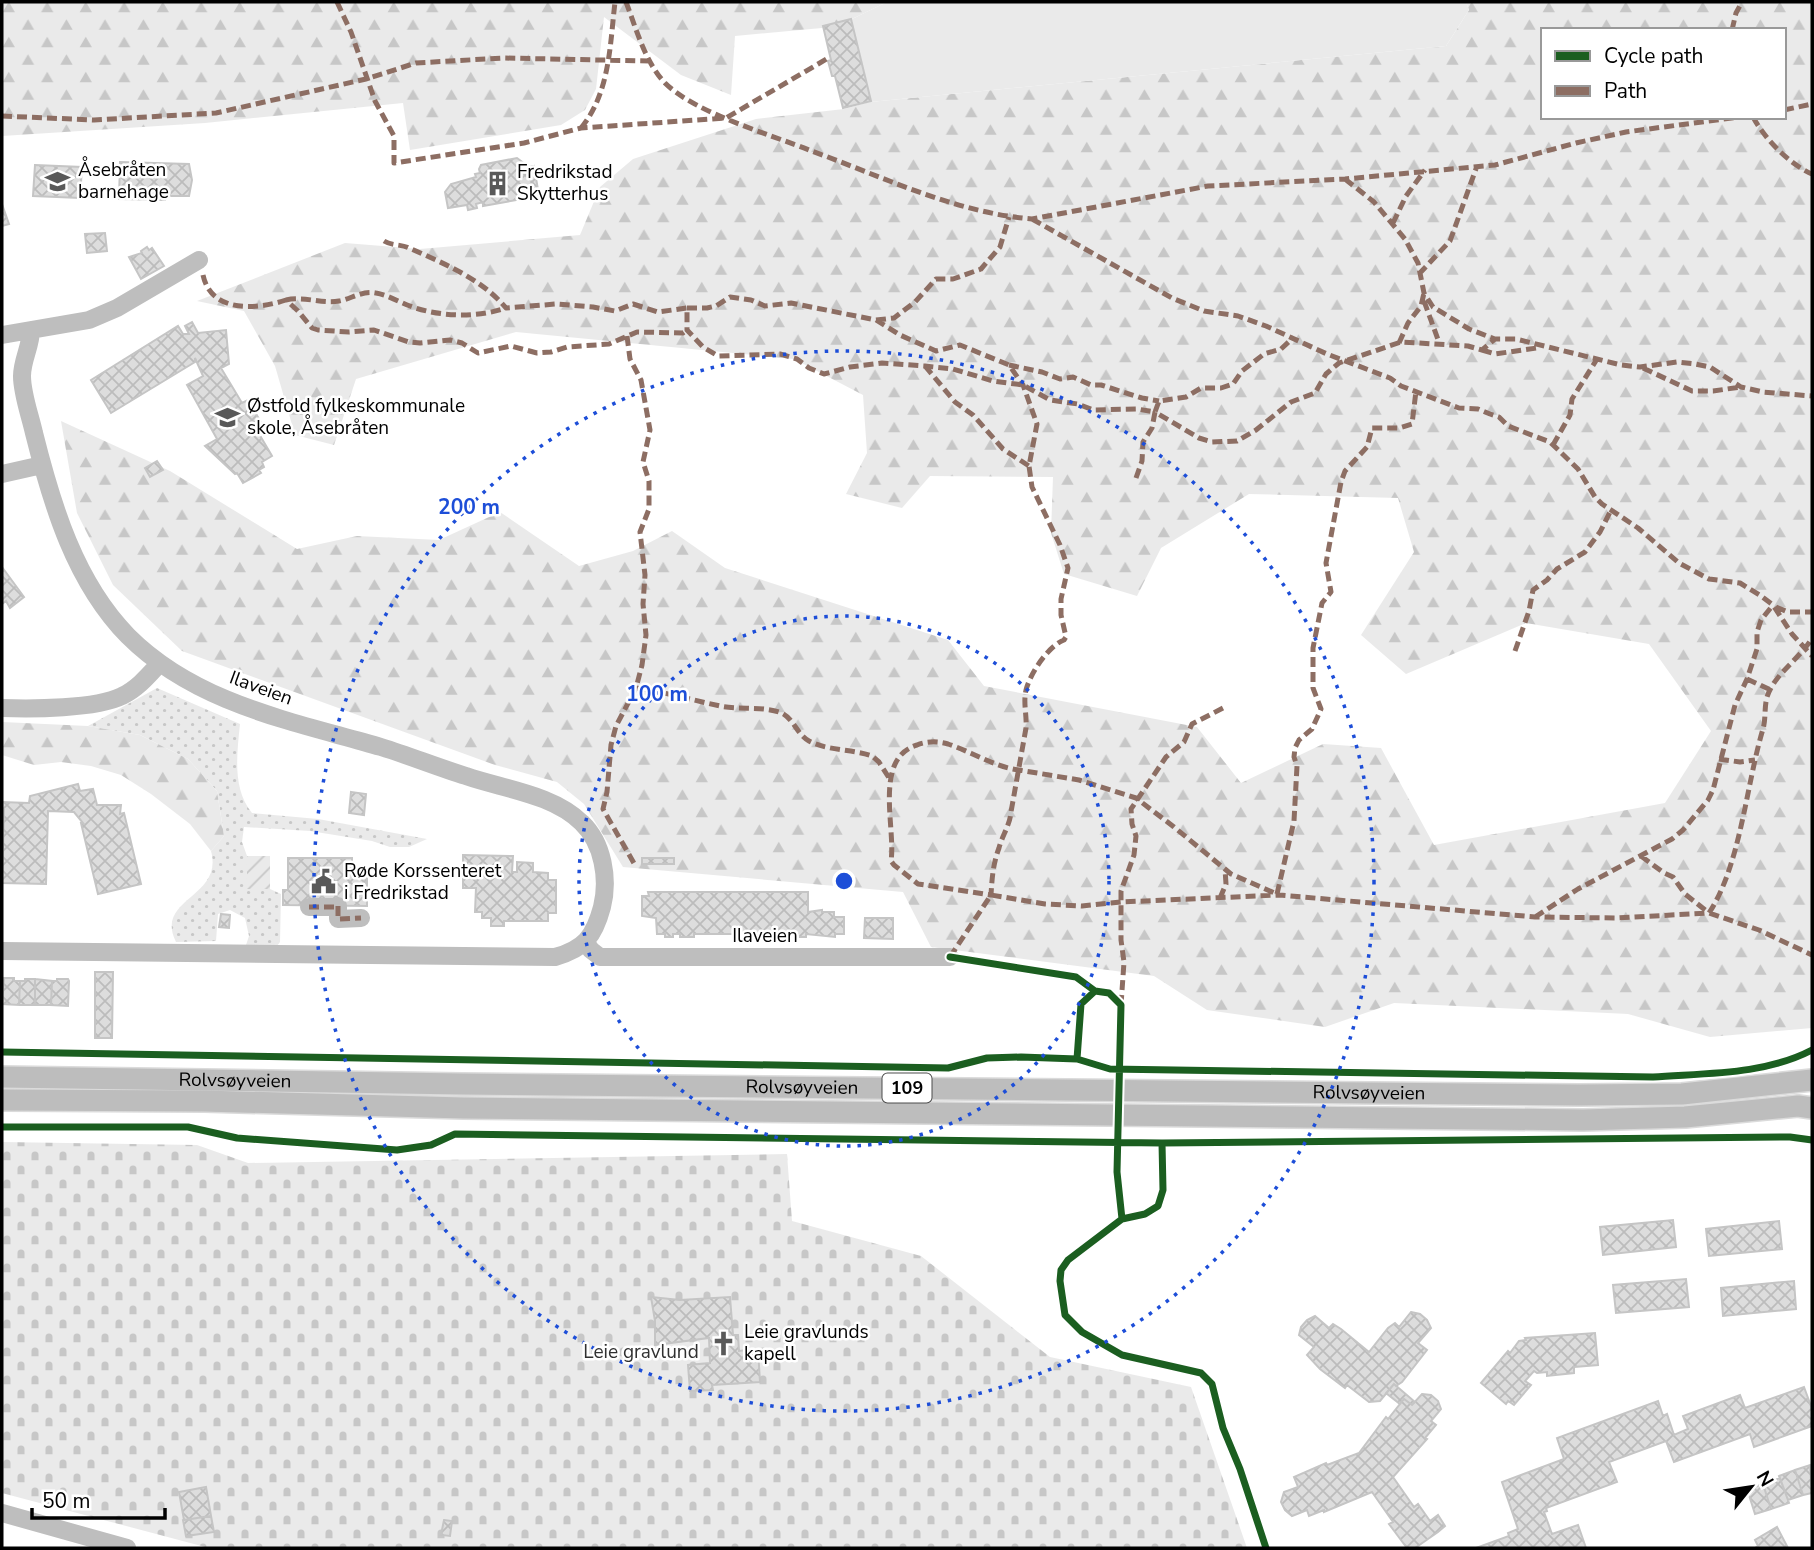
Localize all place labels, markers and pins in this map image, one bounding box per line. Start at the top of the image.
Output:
place label: Åsebråten barnehage [78,156,169,205]
place label: Fredrikstad Skytterhus [517,159,612,207]
school or university icon: Åsebråten barnehage [44,167,72,195]
building icon: Fredrikstad Skytterhus [483,169,511,197]
place label: Østfold fylkeskommunale skole, Åsebråten [247,393,465,441]
school or university icon: Østfold fylkeskommunale skole, Åsebråten [213,403,241,431]
place label: Røde Korssenteret i Fredrikstad [344,858,502,906]
public building icon: Røde Korssenteret i Fredrikstad [310,868,338,896]
centre of rings [832,869,856,893]
place label: Leie gravlunds kapell [744,1319,869,1367]
church icon: Leie gravlunds kapell [710,1329,738,1357]

